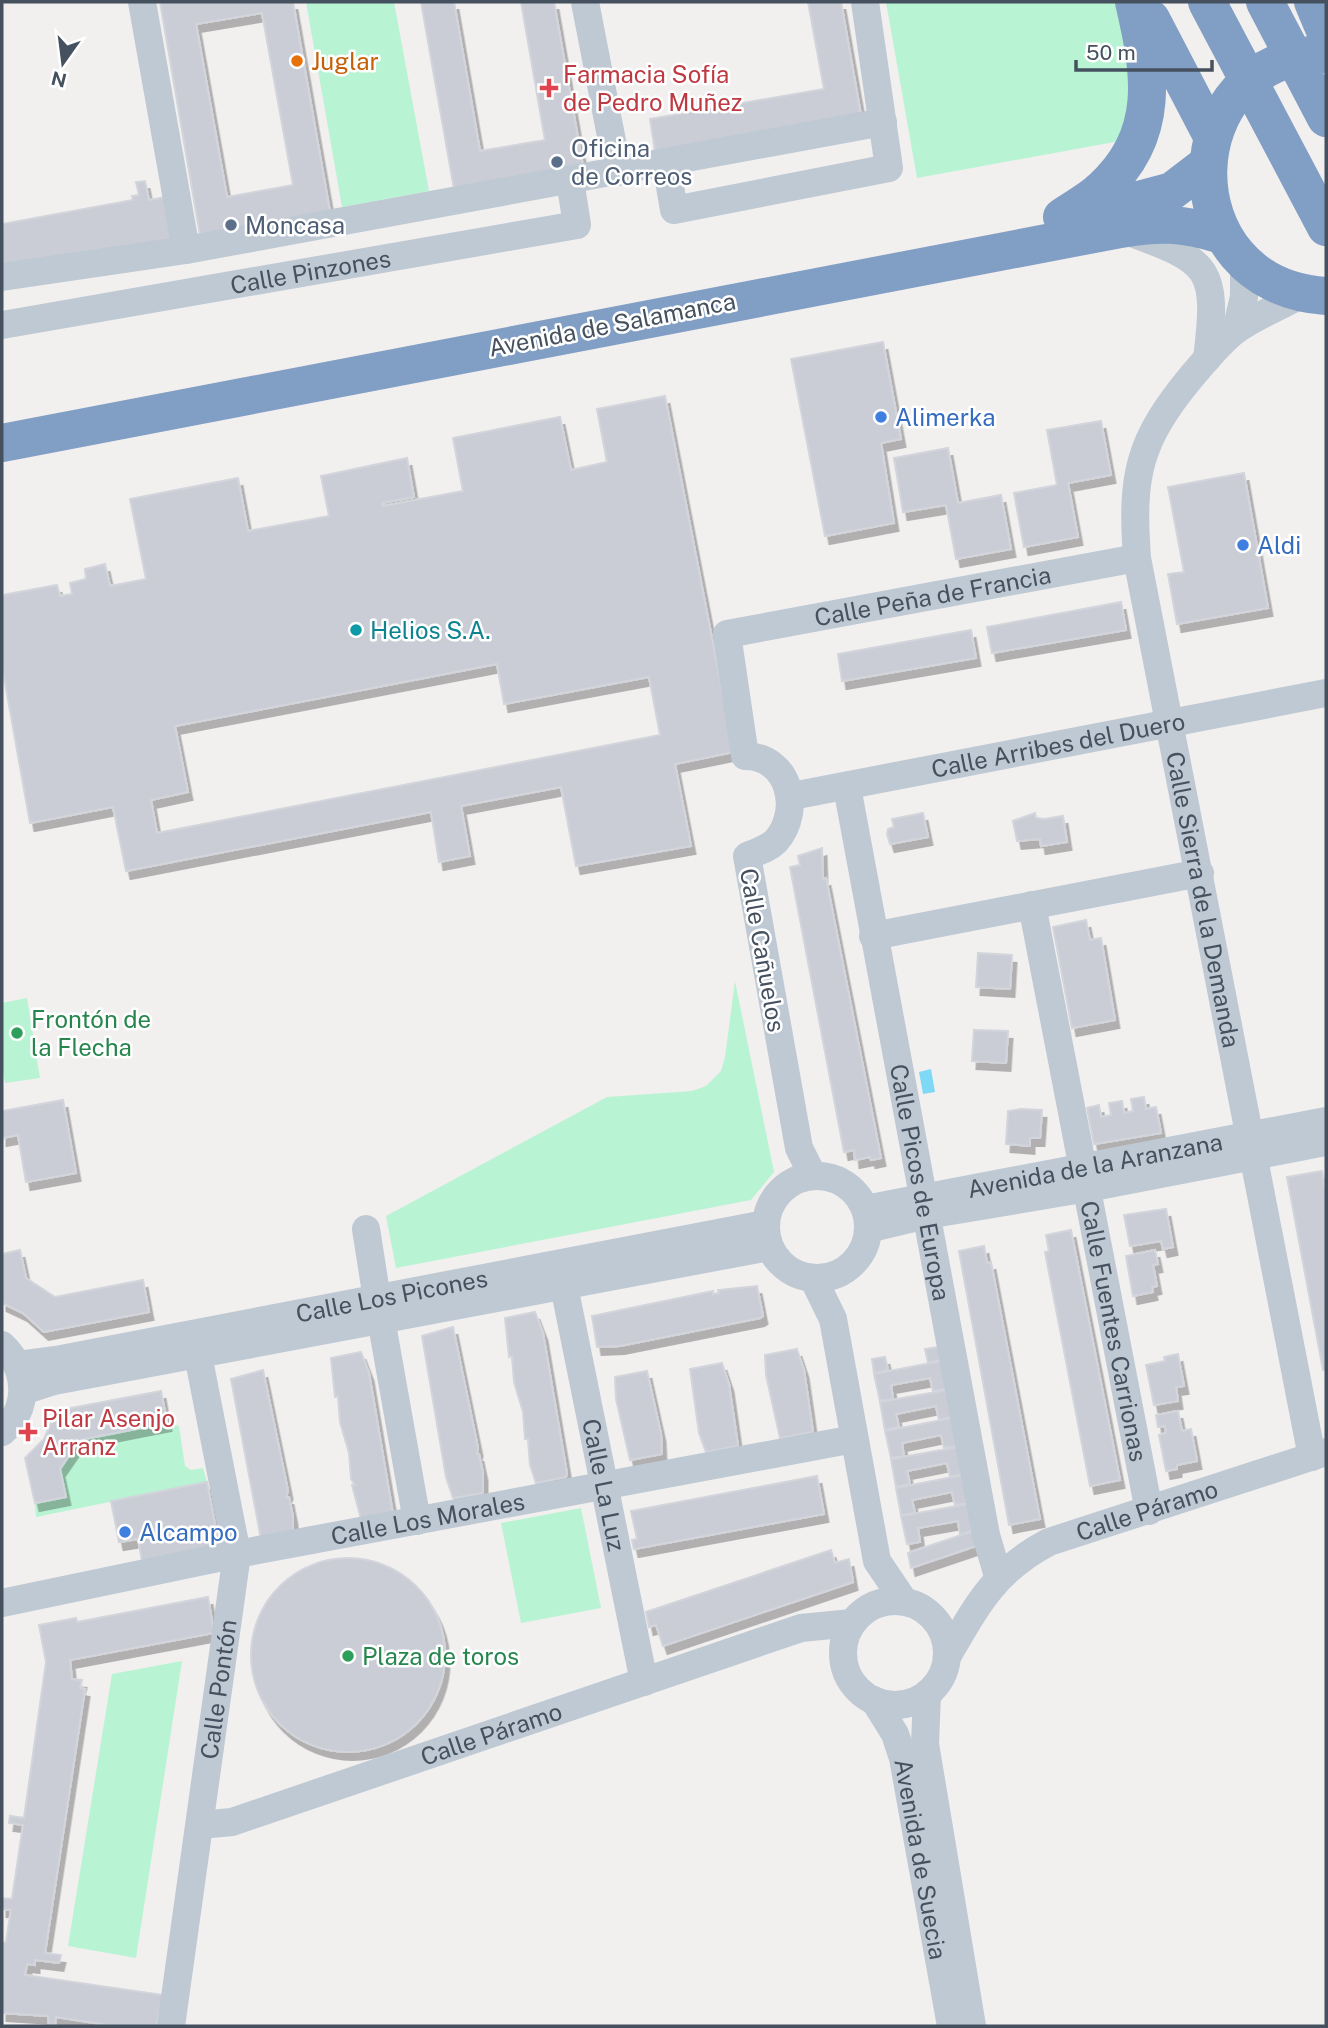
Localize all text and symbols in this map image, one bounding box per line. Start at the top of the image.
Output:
north arrow [28,28,98,98]
scale bar [1076,28,1212,72]
text: 50 m [1086,40,1136,65]
place label: Juglar [311,47,379,75]
marker: Juglar [289,53,305,69]
place label: Farmacia Sofía de Pedro Muñez [563,60,742,116]
text: N [49,67,69,92]
marker: Farmacia Sofía de Pedro Muñez [541,80,557,96]
place label: Oficina de Correos [571,134,692,190]
marker: Oficina de Correos [549,154,565,170]
place label: Moncasa [245,211,345,239]
marker: Moncasa [223,217,239,233]
street label: Calle Pinzones [228,244,393,299]
street label: Avenida de Salamanca [486,286,738,362]
place label: Alimerka [895,403,995,431]
marker: Alimerka [873,409,889,425]
place label: Aldi [1257,531,1301,559]
marker: Aldi [1235,537,1251,553]
street label: Calle Peña de Francia [812,560,1053,632]
place label: Helios S.A. [370,616,491,644]
marker: Helios S.A. [348,622,364,638]
street label: Calle Arribes del Duero [929,706,1187,783]
street label: Calle Sierra de la Demanda [1161,749,1246,1050]
street label: Calle Cañuelos [735,866,791,1034]
place label: Frontón de la Flecha [31,1005,151,1061]
marker: Frontón de la Flecha [9,1025,25,1041]
street label: Calle Picos de Europa [885,1061,956,1303]
street label: Avenida de la Aranzana [965,1127,1225,1203]
street label: Calle Fuentes Carrionas [1075,1198,1153,1464]
street label: Calle Los Picones [293,1264,490,1328]
place label: Pilar Asenjo Arranz [42,1404,175,1460]
street label: Calle La Luz [577,1416,631,1554]
marker: Pilar Asenjo Arranz [20,1424,36,1440]
street label: Calle Páramo [1072,1474,1221,1546]
street label: Calle Los Morales [328,1487,527,1550]
place label: Alcampo [139,1518,238,1546]
marker: Alcampo [117,1524,133,1540]
street label: Calle Pontón [194,1618,242,1761]
place label: Plaza de toros [362,1642,519,1670]
marker: Plaza de toros [340,1648,356,1664]
street label: Calle Páramo [417,1697,566,1771]
street label: Avenida de Suecia [889,1757,953,1962]

